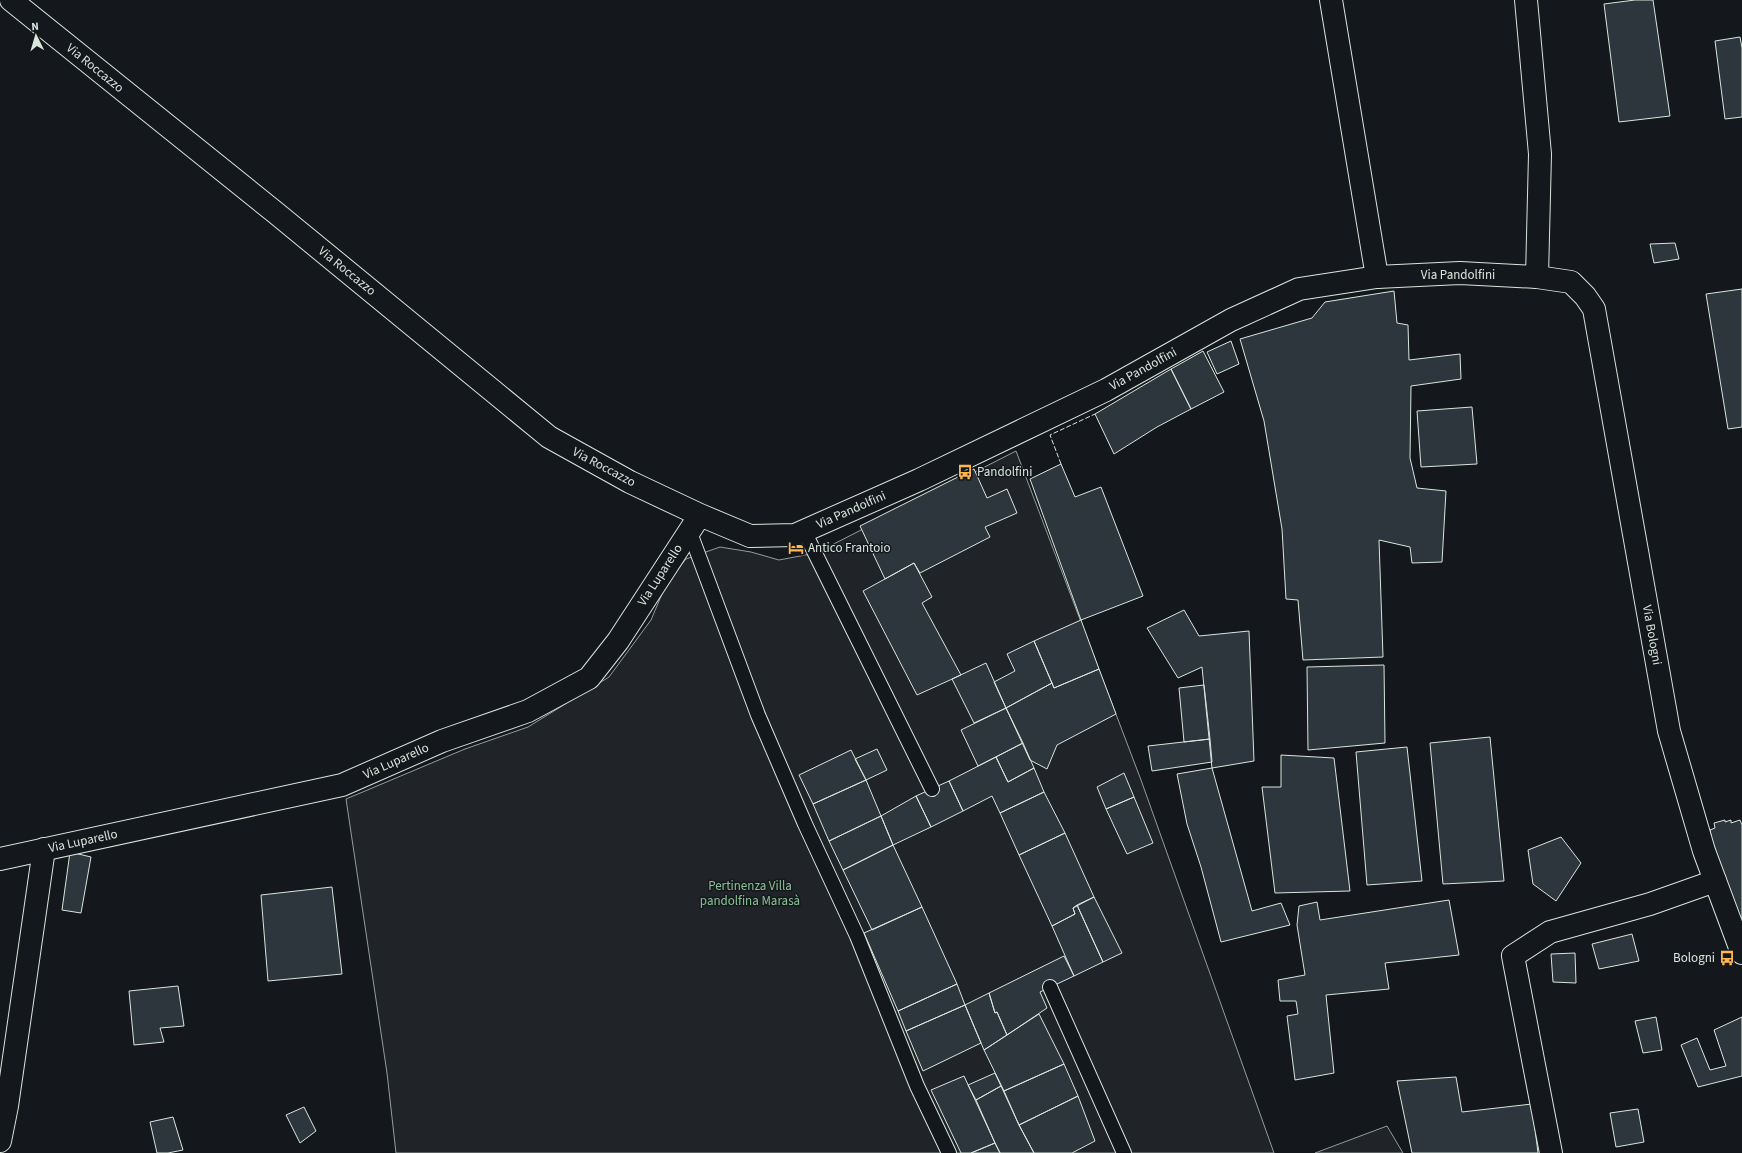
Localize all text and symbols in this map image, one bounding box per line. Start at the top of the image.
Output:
north arrow [16,16,56,56]
text: N [31,19,39,34]
street label: Via Roccazzo [62,39,128,97]
street label: Via Roccazzo [314,242,380,300]
street label: Via Pandolfini [1421,266,1495,284]
street label: Via Pandolfini [1106,343,1180,395]
street label: Via Roccazzo [569,443,639,491]
bus stop icon: Pandolfini [956,463,974,481]
place label: Pandolfini [977,463,1032,481]
street label: Via Pandolfini [813,487,889,533]
hotel icon: Antico Frantoio [787,539,805,557]
place label: Antico Frantoio [808,539,891,557]
street label: Via Luparello [633,541,687,609]
street label: Via Bologni [1638,603,1666,667]
street label: Via Luparello [360,738,432,784]
street label: Via Luparello [47,825,119,857]
park label: Pertinenza Villa pandolfina Marasà [700,877,800,910]
place label: Bologni [1673,949,1715,967]
bus stop icon: Bologni [1718,949,1736,967]

